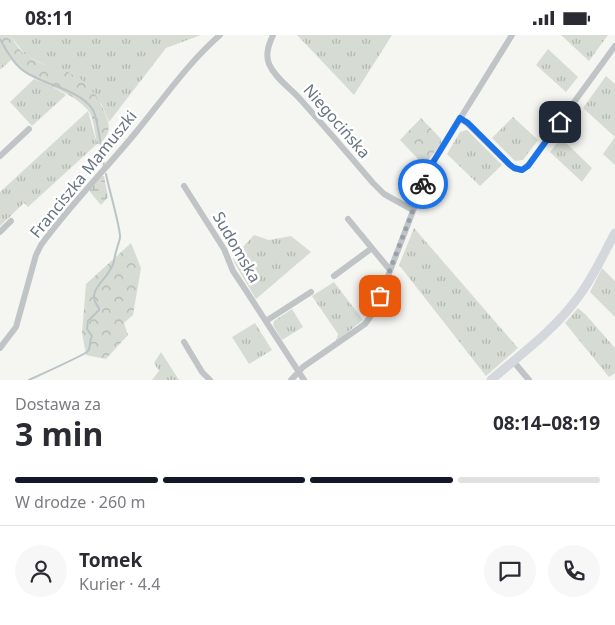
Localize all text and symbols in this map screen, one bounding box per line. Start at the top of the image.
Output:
text: 08:11 [25,5,74,31]
street label: Niegocińska [299,79,375,163]
pin [539,101,581,143]
street label: Franciszka Mamuszki [25,106,141,242]
icon: home [546,108,574,136]
courier [398,159,448,209]
icon: bike [409,170,437,198]
street label: Sudomska [208,208,266,286]
pin [359,275,401,317]
icon: bag [366,282,394,310]
text: Dostawa za [15,393,101,415]
text: 08:14–08:19 [493,410,600,436]
text: 3 min [15,412,103,455]
text: W drodze · 260 m [15,491,145,513]
button: person [15,545,67,597]
button: chat [484,545,536,597]
button: phone [548,545,600,597]
text: Tomek [79,547,142,573]
text: Kurier · 4.4 [79,573,160,595]

